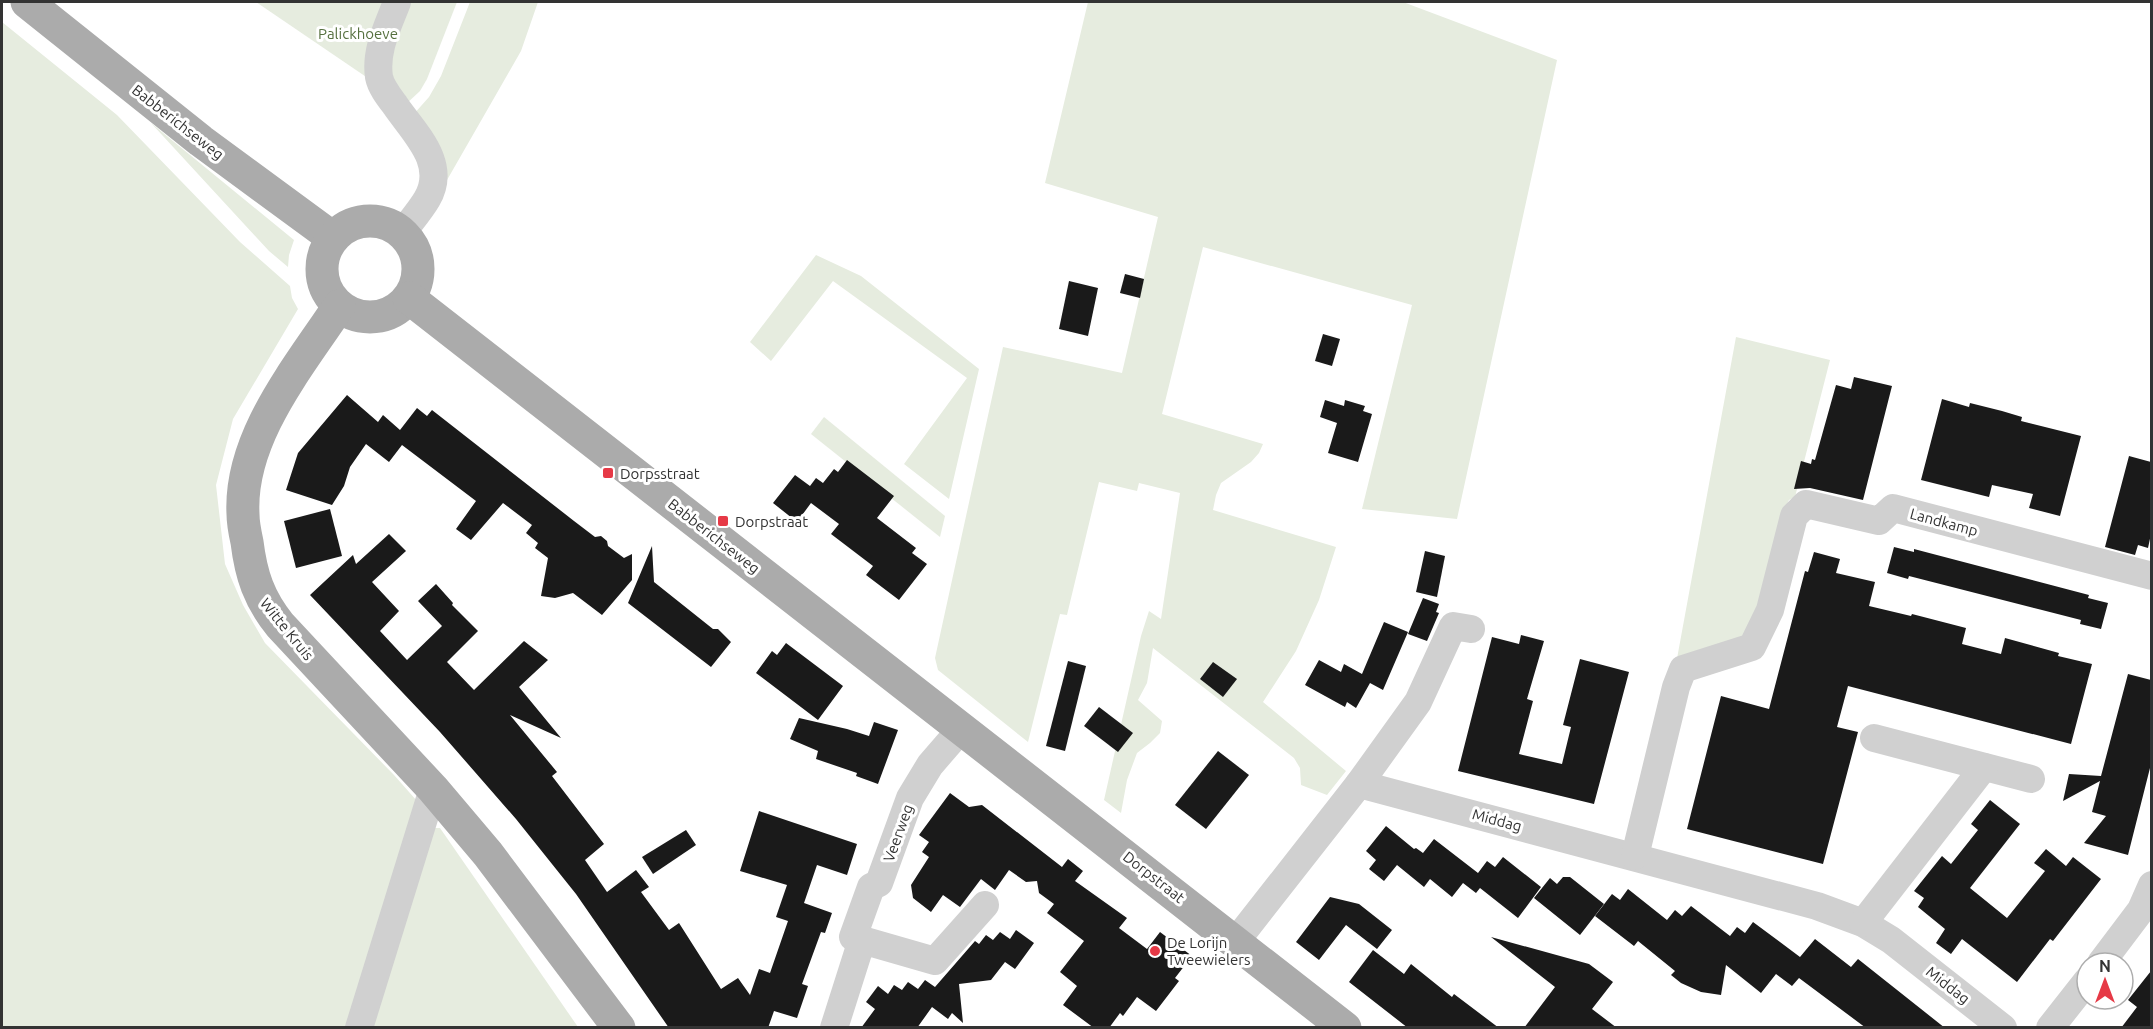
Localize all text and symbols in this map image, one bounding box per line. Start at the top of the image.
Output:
park label: Palickhoeve [318,25,398,42]
street label: Babberichseweg [129,81,227,163]
place label: Dorpsstraat [620,465,700,482]
marker: Dorpsstraat [601,466,615,480]
street label: Babberichseweg [665,495,763,577]
street label: Landkamp [1908,505,1980,539]
place label: Dorpstraat [735,513,808,530]
marker: Dorpstraat [716,514,730,528]
street label: Witte Kruis [257,595,317,663]
street label: Veerweg [880,802,916,864]
street label: Middag [1470,805,1524,835]
street label: Dorpstraat [1120,848,1188,906]
place label: De Lorijn Tweewielers [1167,934,1250,968]
marker: De Lorijn Tweewielers [1148,944,1162,958]
north arrow [2075,951,2135,1011]
text: N [2099,957,2111,975]
street label: Middag [1923,963,1973,1007]

